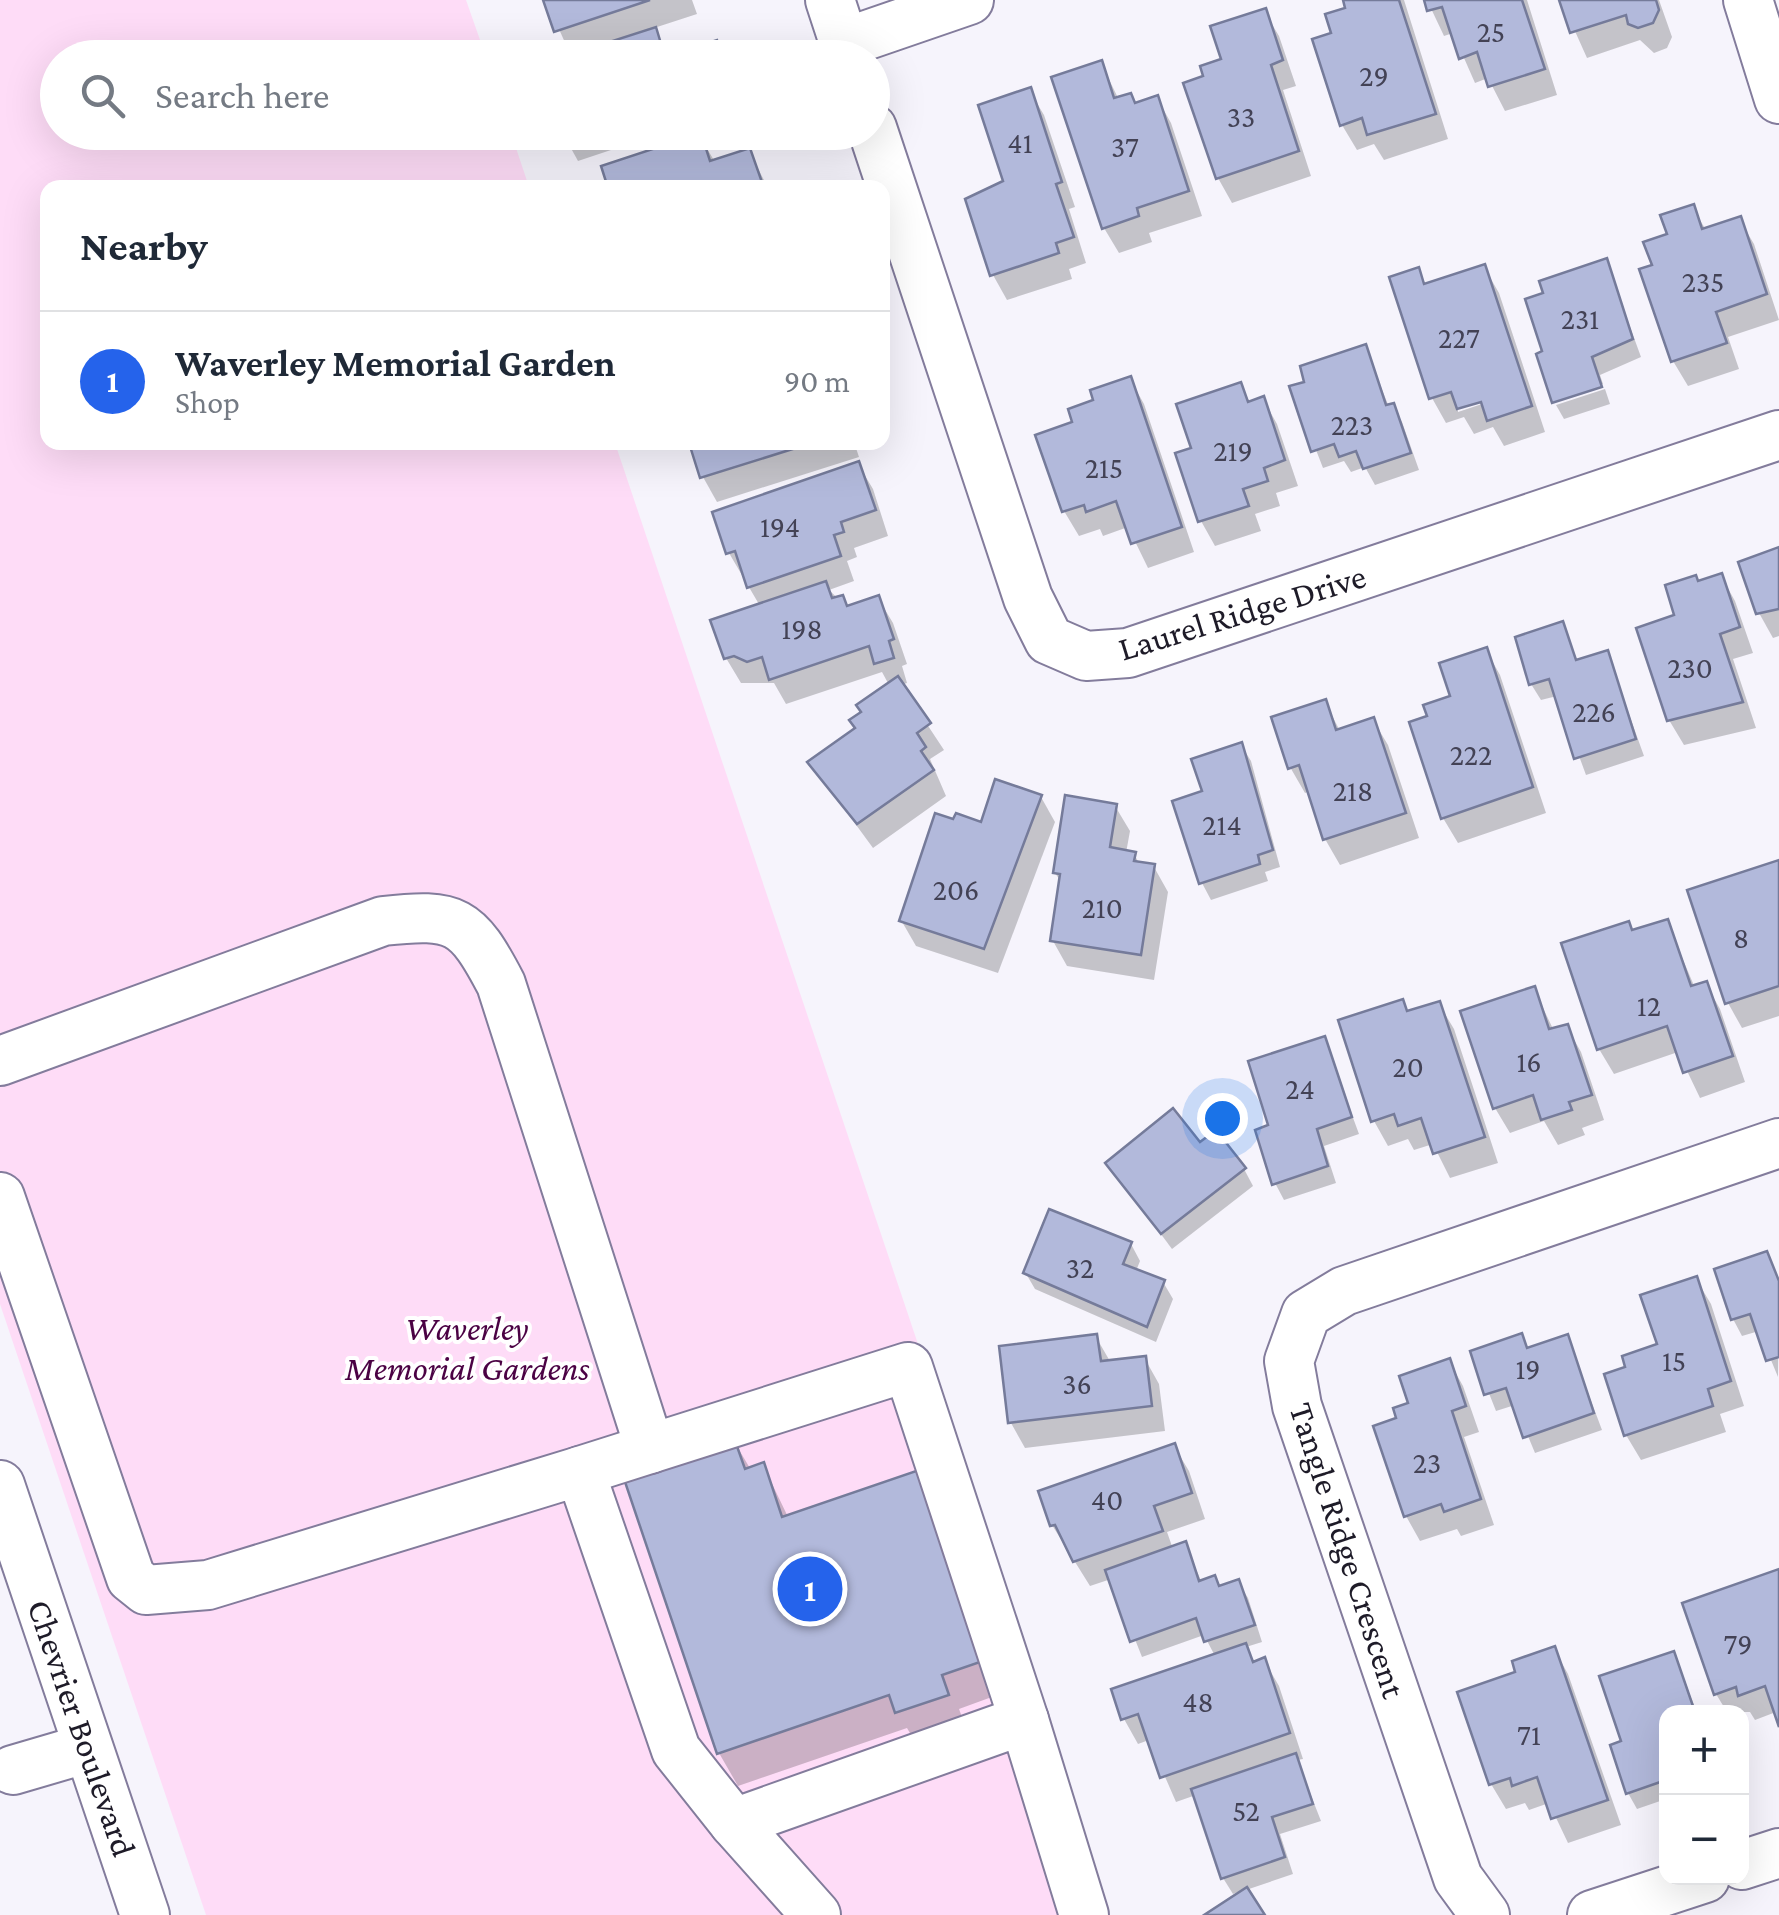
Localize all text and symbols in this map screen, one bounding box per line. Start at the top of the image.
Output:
house number: 25 [1477,15,1505,48]
search box [40,40,890,150]
house number: 29 [1359,59,1389,92]
icon: search [75,68,130,123]
text: Search here [155,74,329,116]
house number: 33 [1227,100,1255,133]
house number: 41 [1007,126,1033,159]
house number: 37 [1111,130,1139,163]
text: Nearby [80,222,208,269]
house number: 235 [1682,265,1724,298]
house number: 231 [1561,302,1599,335]
house number: 227 [1438,321,1480,354]
text: Waverley Memorial Garden [175,342,616,384]
text: 1 [107,363,118,399]
text: 90 m [784,363,850,399]
text: Shop [175,384,240,420]
house number: 223 [1331,408,1373,441]
house number: 219 [1213,434,1253,467]
house number: 215 [1085,451,1123,484]
house number: 194 [760,510,800,543]
street label: Laurel Ridge Drive [1114,556,1371,669]
house number: 198 [781,612,823,645]
house number: 230 [1667,651,1713,684]
house number: 226 [1572,695,1616,728]
house number: 222 [1450,738,1492,771]
house number: 218 [1333,774,1373,807]
house number: 214 [1202,808,1242,841]
house number: 206 [933,873,979,906]
house number: 210 [1081,891,1123,924]
house number: 8 [1733,921,1749,954]
house number: 12 [1637,989,1661,1022]
house number: 16 [1516,1045,1542,1078]
house number: 20 [1392,1050,1424,1083]
house number: 24 [1285,1072,1315,1105]
your location [1197,1093,1248,1144]
house number: 32 [1066,1251,1094,1284]
park label: Waverley Memorial Gardens [344,1309,589,1388]
house number: 15 [1662,1344,1686,1377]
house number: 19 [1515,1352,1541,1385]
house number: 36 [1062,1367,1092,1400]
street label: Tangle Ridge Crescent [1281,1398,1414,1703]
house number: 23 [1413,1446,1441,1479]
house number: 40 [1091,1483,1123,1516]
pin: 1 [778,1552,842,1626]
street label: Chevrier Boulevard [19,1595,144,1862]
house number: 79 [1723,1627,1753,1660]
house number: 48 [1182,1685,1214,1718]
map controls [1659,1705,1749,1885]
button: + [1659,1705,1749,1795]
house number: 71 [1517,1718,1541,1751]
house number: 52 [1232,1794,1260,1827]
button: − [1659,1795,1749,1885]

